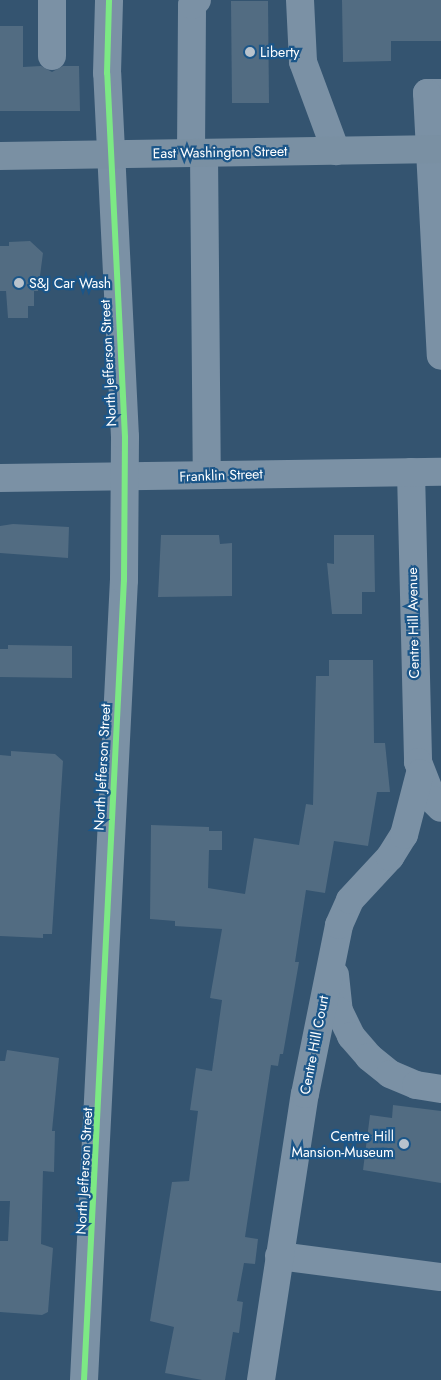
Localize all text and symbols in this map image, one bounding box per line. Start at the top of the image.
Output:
place label: Liberty [260,44,299,60]
marker: Liberty [244,46,256,58]
street label: East Washington Street [152,142,288,162]
place label: S&J Car Wash [29,275,111,291]
marker: S&J Car Wash [13,277,25,289]
street label: North Jefferson Street [96,299,120,427]
street label: Franklin Street [179,465,263,485]
street label: Centre Hill Avenue [404,567,422,679]
street label: North Jefferson Street [90,703,114,831]
street label: Centre Hill Court [296,994,332,1096]
street label: North Jefferson Street [72,1107,96,1235]
place label: Centre Hill Mansion-Museum [292,1128,394,1160]
marker: Centre Hill Mansion-Museum [398,1138,410,1150]

